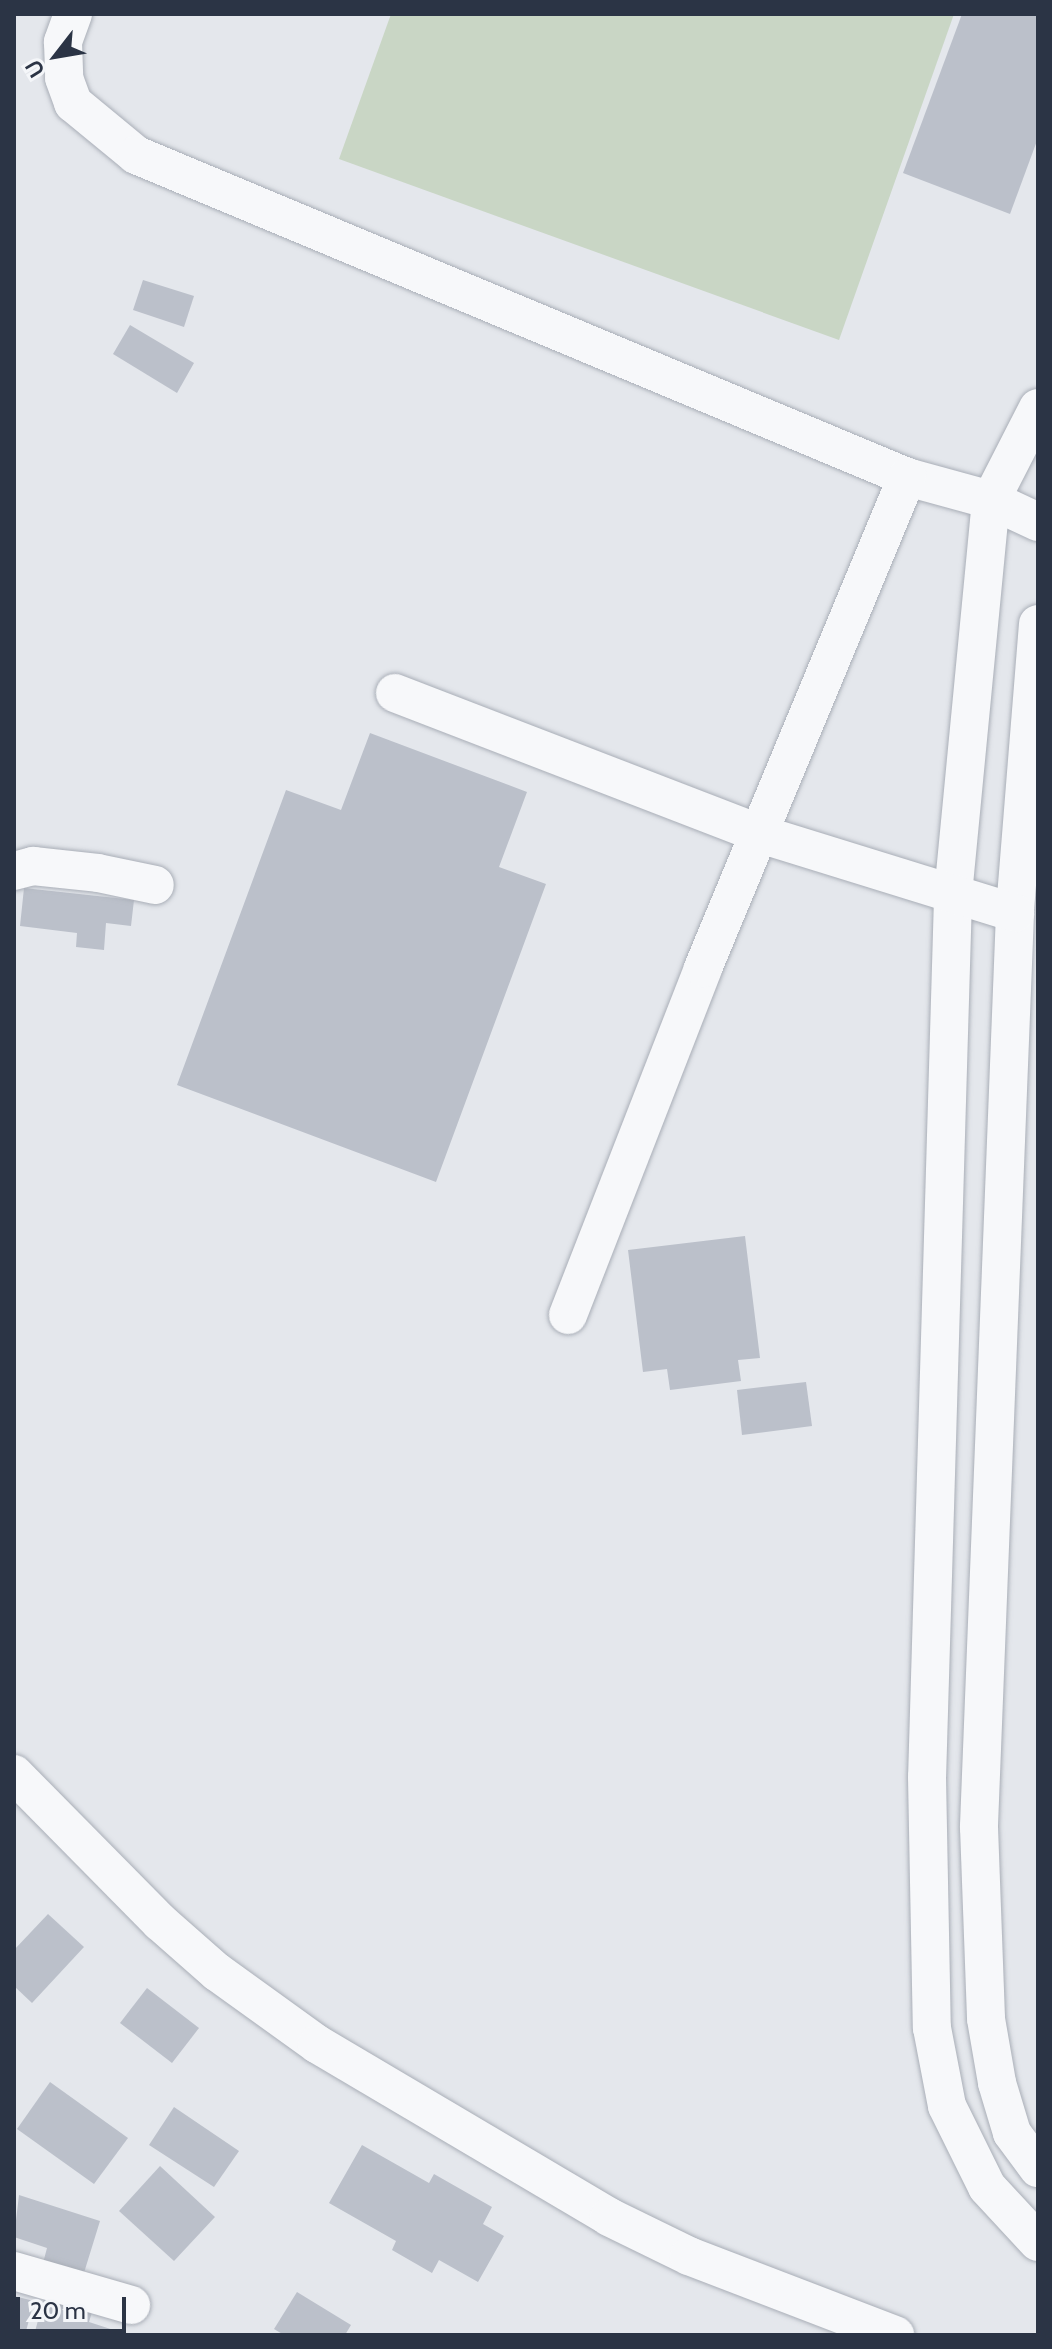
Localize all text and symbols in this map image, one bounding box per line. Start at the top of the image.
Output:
north arrow [16,16,96,96]
text: U [19,55,51,82]
scale bar [20,2281,130,2331]
text: 20 m [30,2296,86,2325]

